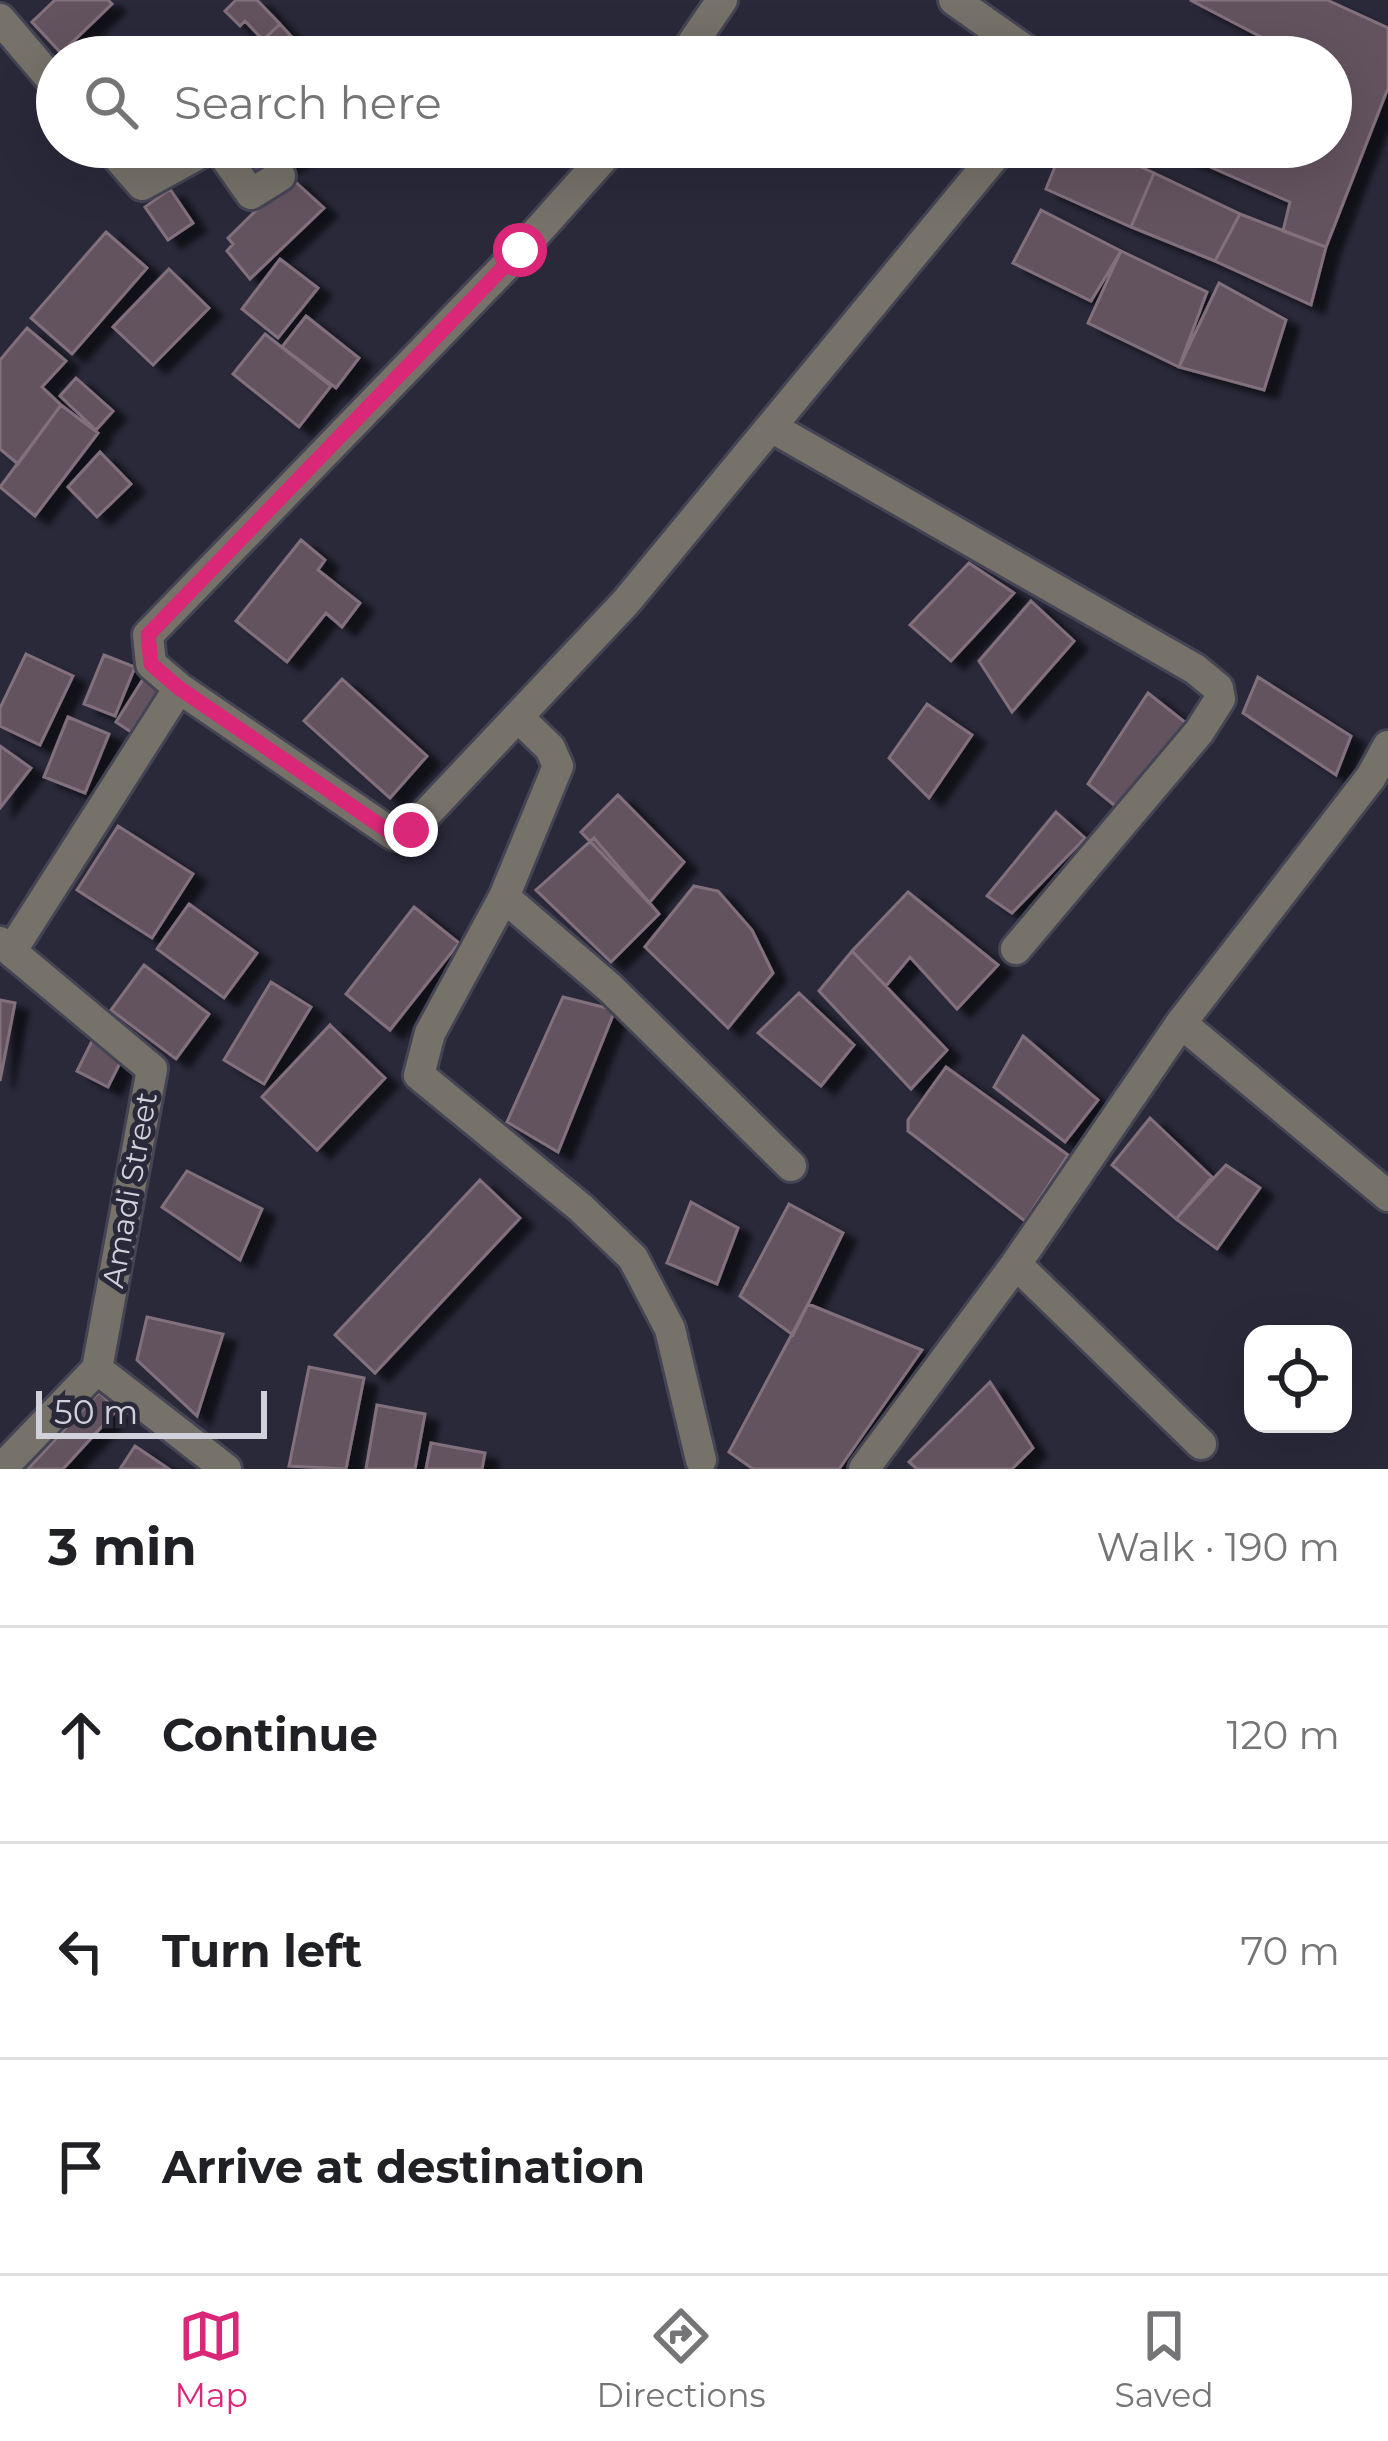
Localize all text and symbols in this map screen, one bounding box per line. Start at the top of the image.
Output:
search box [36,36,1352,168]
icon: search [78,69,144,135]
text: Search here [174,75,442,130]
route start [493,223,547,277]
route end [384,803,438,857]
street label: Amadi Street [94,1089,165,1291]
map controls [1244,1325,1352,1433]
button: locate [1244,1325,1352,1433]
scale bar [36,1385,267,1438]
text: 50 m [54,1392,138,1432]
text: 3 min [48,1516,197,1578]
text: Walk · 190 m [1096,1523,1340,1571]
icon: ahead [48,1702,114,1768]
text: Continue [162,1707,378,1762]
text: 120 m [1226,1711,1340,1759]
icon: left [48,1918,114,1984]
text: Turn left [162,1923,362,1978]
text: 70 m [1240,1927,1340,1975]
icon: arrive [48,2134,114,2200]
text: Arrive at destination [162,2139,645,2194]
tab: Map [174,2303,248,2415]
tab: Directions [597,2303,766,2415]
tab: Saved [1114,2303,1214,2415]

